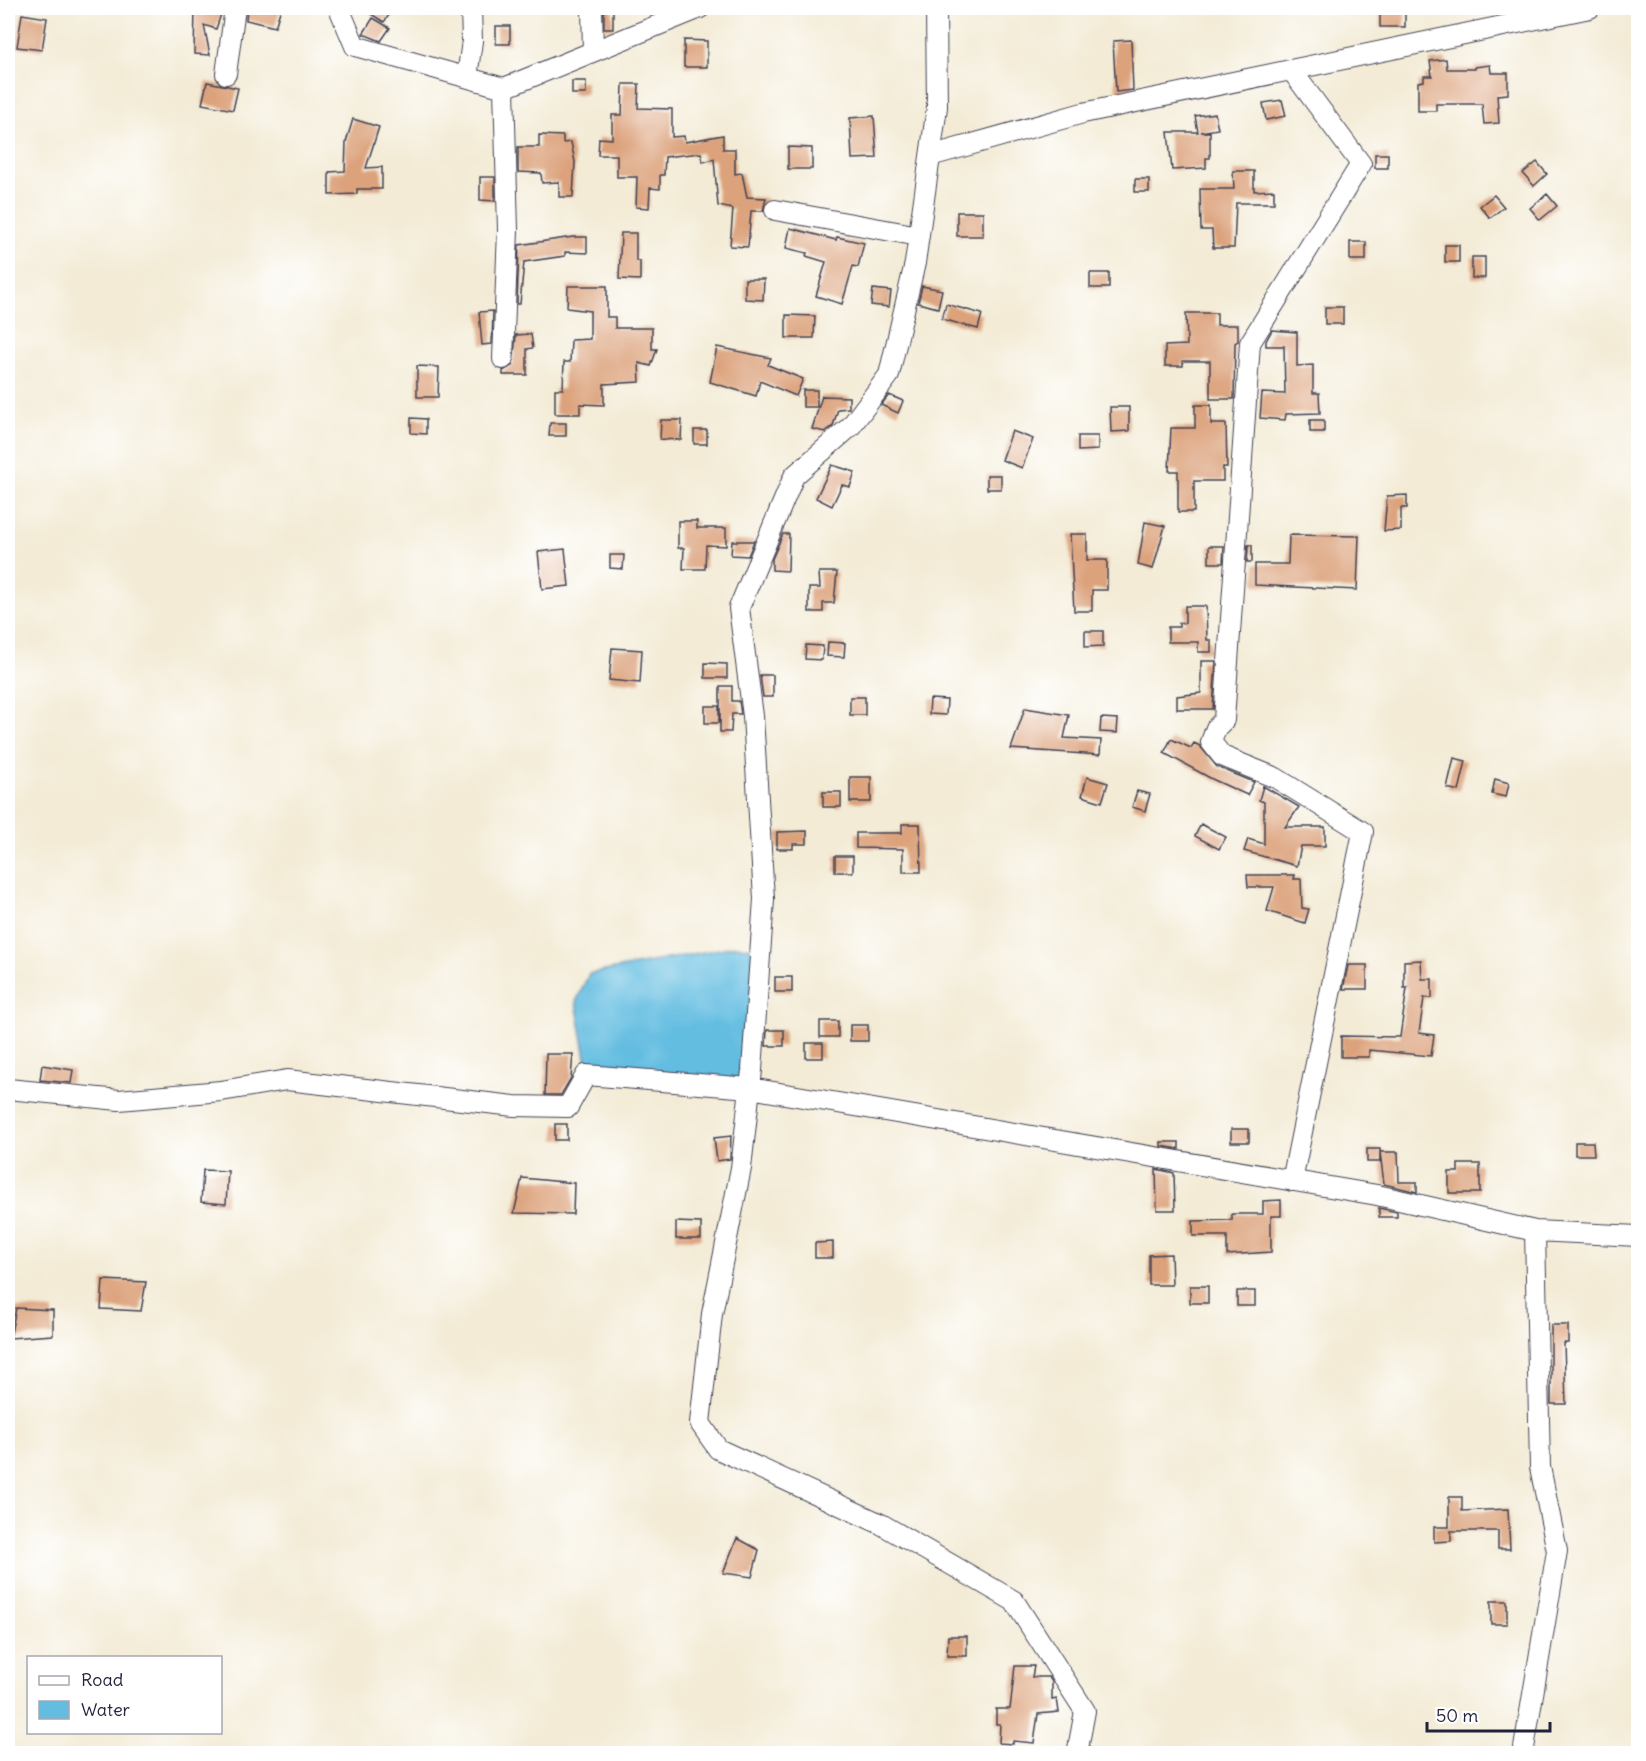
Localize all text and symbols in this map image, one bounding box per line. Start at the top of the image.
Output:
legend [27,1656,222,1734]
text: Road [81,1668,124,1691]
scale bar [1427,1695,1550,1733]
text: Water [81,1698,131,1721]
text: 50 m [1436,1704,1478,1727]

